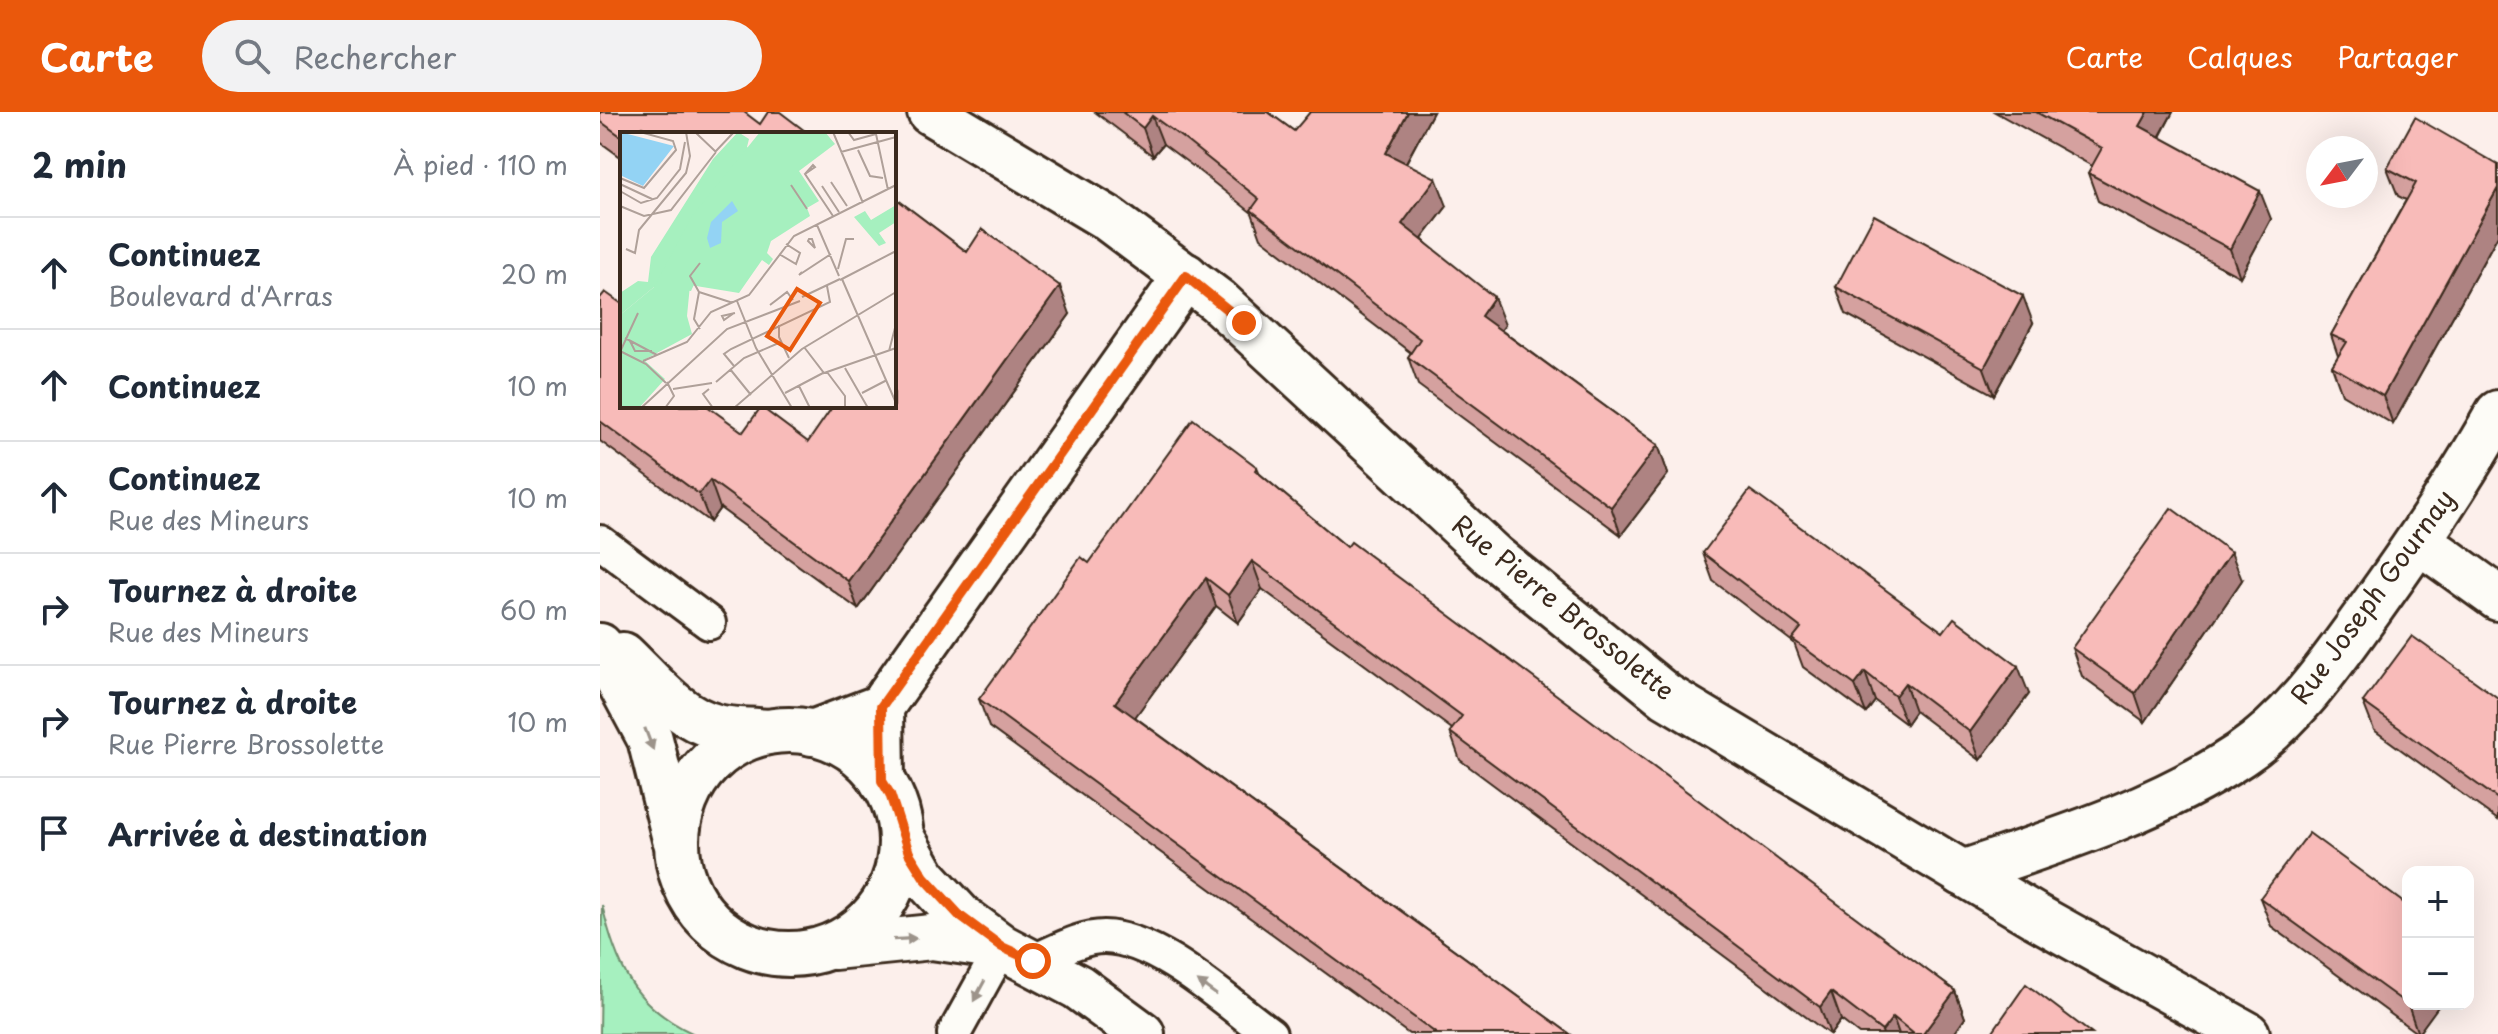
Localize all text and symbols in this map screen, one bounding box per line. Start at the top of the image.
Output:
search box [202,20,762,92]
text: Carte [40,28,154,85]
icon: search [230,34,274,78]
text: Rechercher [294,34,456,79]
text: Carte [2065,35,2143,78]
text: Calques [2187,35,2293,78]
text: Partager [2337,35,2458,78]
inset map [620,132,896,408]
north arrow [2306,136,2378,208]
text: 2 min [32,138,127,190]
text: À pied · 110 m [393,145,568,184]
text: Continuez [108,231,261,276]
icon: ahead [32,251,76,295]
text: 20 m [501,254,568,293]
text: Boulevard d'Arras [108,276,333,315]
route end [1226,305,1262,341]
icon: ahead [32,363,76,407]
text: Continuez [108,363,261,408]
text: 10 m [507,366,568,405]
text: Continuez [108,455,261,500]
icon: ahead [32,475,76,519]
text: 10 m [507,478,568,517]
street label: Rue Joseph Gournay [2280,480,2463,712]
text: Rue des Mineurs [108,500,309,539]
street label: Rue Pierre Brossolette [1444,505,1684,709]
text: Tournez à droite [108,567,357,612]
icon: right [32,587,76,631]
text: 60 m [500,590,568,629]
text: Rue des Mineurs [108,612,309,651]
text: Tournez à droite [108,679,357,724]
icon: right [32,699,76,743]
text: 10 m [507,702,568,741]
text: Rue Pierre Brossolette [108,724,384,763]
one-way arrow [644,727,656,751]
icon: arrive [32,811,76,855]
text: Arrivée à destination [108,811,428,856]
map controls [2402,866,2474,1010]
button: + [2402,866,2474,938]
one-way arrow [893,932,918,945]
button: − [2402,938,2474,1010]
route start [1015,943,1051,979]
one-way arrow [972,980,986,1002]
one-way arrow [1196,980,1218,996]

